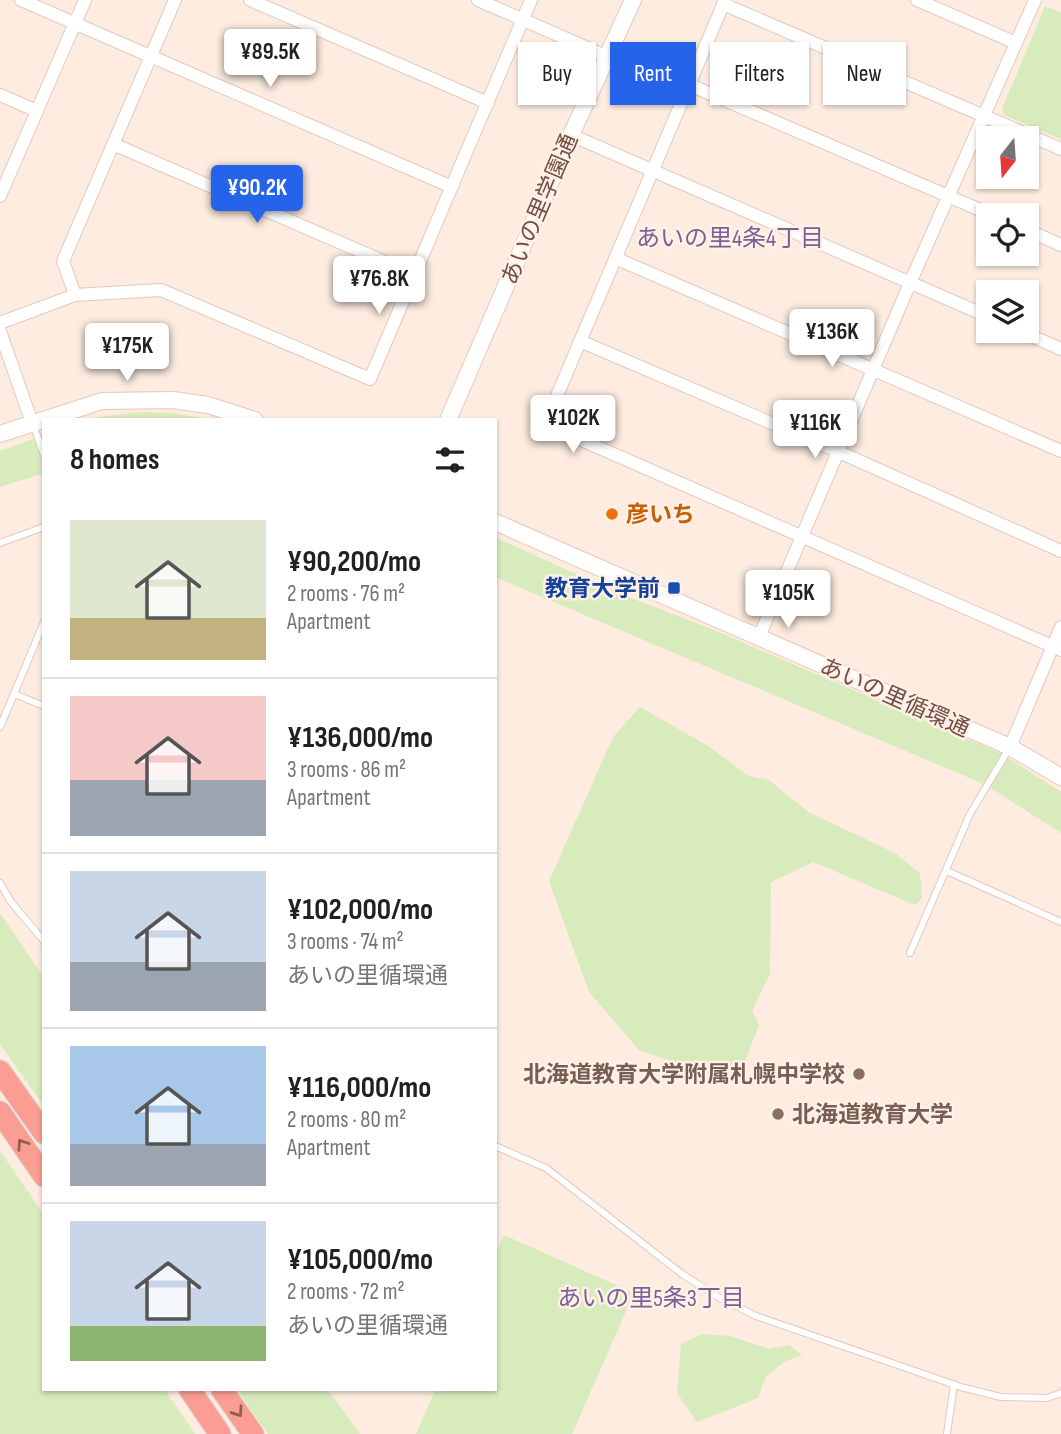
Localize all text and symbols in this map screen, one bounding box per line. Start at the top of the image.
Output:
pin: ¥89.5K [213,29,327,89]
text: ¥89.5K [240,38,300,66]
chip: Buy [518,42,596,105]
chip: Rent [610,42,696,105]
chip: Filters [710,42,809,105]
chip: New [823,42,906,105]
north arrow [976,126,1040,189]
map controls [976,126,1039,343]
street label: あいの里学園通 [496,130,584,289]
pin: ¥90.2K [200,166,314,225]
text: ¥90.2K [227,174,287,202]
button: locate [976,203,1039,266]
district label: あいの里4条4丁目 [636,224,824,253]
pin: ¥76.8K [322,256,436,316]
text: ¥76.8K [349,265,409,293]
button: layers [976,280,1039,343]
pin: ¥136K [783,310,881,369]
text: ¥136K [805,318,859,346]
pin: ¥175K [78,324,176,383]
text: ¥175K [101,332,153,360]
pin: ¥102K [524,396,622,455]
pin: ¥116K [766,400,864,460]
text: ¥102K [546,404,600,432]
text: ¥116K [789,409,841,437]
icon: filters [431,441,469,479]
text: 8 homes [70,442,159,478]
place label: 彦いち [626,501,695,529]
marker: 彦いち [604,506,620,522]
text: ¥90,200/mo [287,544,421,580]
icon: home [126,548,210,632]
pin: ¥105K [739,570,837,630]
place label: 教育大学前 [545,575,660,603]
text: ¥105K [761,579,815,607]
text: 2 rooms · 76 m² [287,580,405,608]
marker: 教育大学前 [666,580,682,596]
text: Apartment [287,608,371,636]
street label: あいの里循環通 [815,652,974,743]
text: ¥136,000/mo [287,720,433,756]
icon: home [126,724,210,808]
text: 3 rooms · 86 m² [287,756,406,784]
text: Apartment [287,784,371,812]
text: ¥102,000/mo [287,892,433,928]
icon: home [126,899,210,983]
text: 3 rooms · 74 m² [287,928,404,956]
text: あいの里循環通 [287,962,448,990]
place label: 北海道教育大学附属札幌中学校 [523,1061,845,1089]
marker: 北海道教育大学附属札幌中学校 [851,1066,867,1082]
text: ¥116,000/mo [287,1070,431,1106]
icon: home [126,1074,210,1158]
place label: 北海道教育大学 [792,1101,953,1129]
text: 2 rooms · 80 m² [287,1106,406,1134]
marker: 北海道教育大学 [770,1106,786,1122]
text: Apartment [287,1134,371,1162]
one-way arrow [18,1139,30,1152]
text: ¥105,000/mo [287,1242,433,1278]
icon: home [126,1249,210,1333]
text: 2 rooms · 72 m² [287,1278,405,1306]
district label: あいの里5条3丁目 [557,1284,745,1313]
text: あいの里循環通 [287,1312,448,1340]
one-way arrow [230,1404,242,1417]

